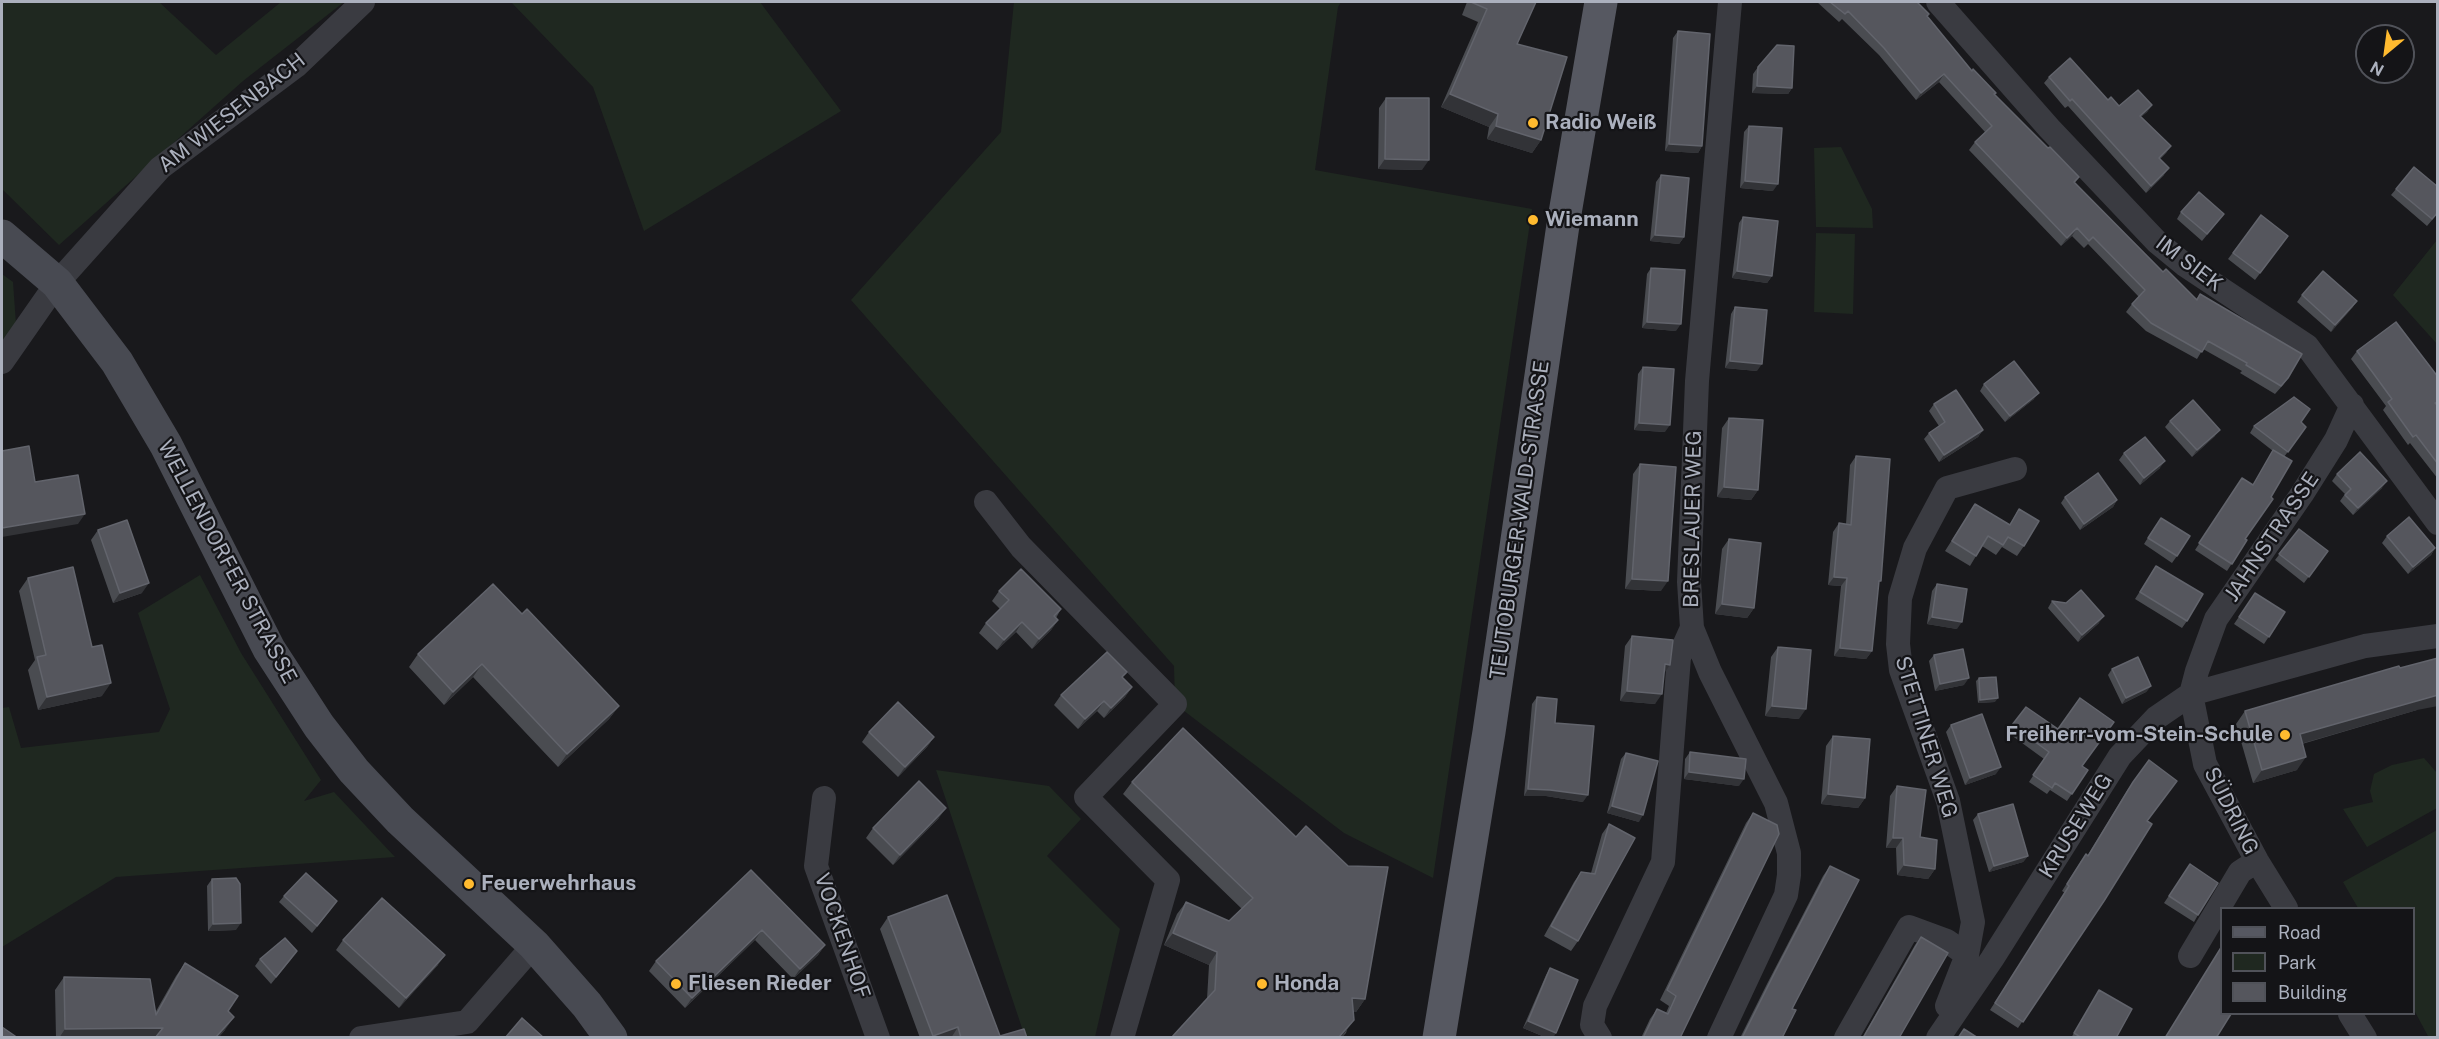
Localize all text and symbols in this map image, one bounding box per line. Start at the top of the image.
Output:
north arrow [2355,24,2415,84]
street label: AM WIESENBACH [154,48,310,178]
text: N [2367,57,2387,80]
place label: Radio Weiß [1545,110,1657,136]
marker: Radio Weiß [1526,116,1540,130]
place label: Wiemann [1545,207,1639,233]
marker: Wiemann [1526,213,1540,227]
street label: IM SIEK [2151,231,2227,297]
street label: TEUTOBURGER-WALD-STRASSE [1485,359,1555,681]
street label: BRESLAUER WEG [1679,430,1707,608]
street label: WELLENDORFER STRASSE [152,436,302,688]
street label: JAHNSTRASSE [2219,468,2325,606]
street label: STETTINER WEG [1889,653,1963,821]
place label: Freiherr-vom-Stein-Schule [2005,722,2273,748]
marker: Freiherr-vom-Stein-Schule [2278,728,2292,742]
street label: SÜDRING [2198,763,2264,859]
street label: KRUSEWEG [2034,769,2118,883]
street label: VOCKENHOF [809,870,875,1002]
place label: Feuerwehrhaus [481,871,636,897]
marker: Feuerwehrhaus [462,877,476,891]
legend [2220,907,2415,1015]
text: Road [2278,922,2321,943]
text: Park [2278,952,2316,973]
place label: Fliesen Rieder [688,971,832,997]
place label: Honda [1274,971,1339,997]
marker: Fliesen Rieder [669,977,683,991]
marker: Honda [1255,977,1269,991]
text: Building [2278,982,2347,1003]

